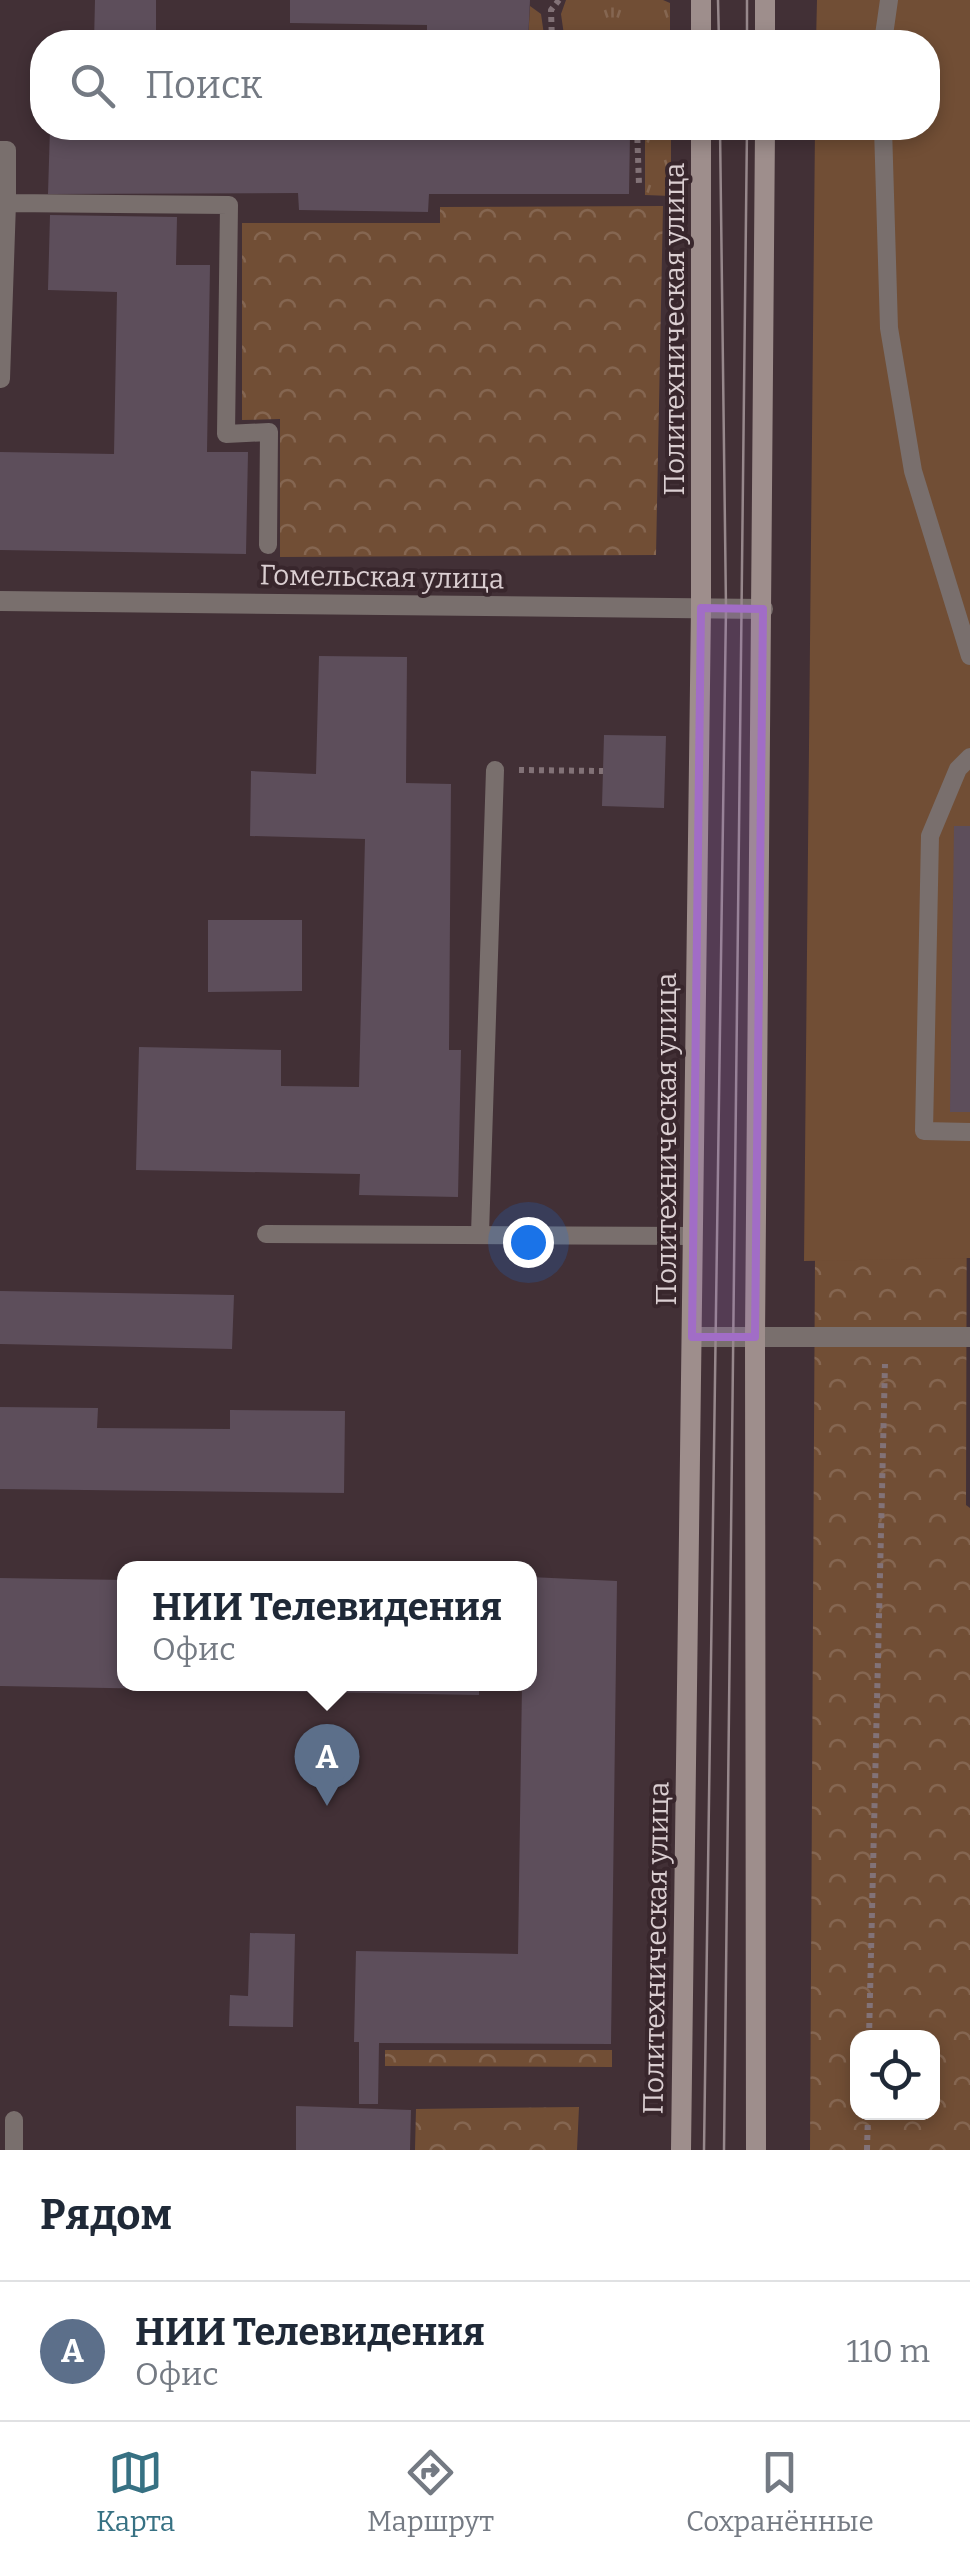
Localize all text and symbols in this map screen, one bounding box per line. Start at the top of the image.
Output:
search box [30,30,940,140]
icon: search [65,58,120,113]
text: Поиск [145,62,262,108]
street label: Политехническая улица [658,163,691,495]
street label: Гомельская улица [259,558,505,596]
street label: Политехническая улица [650,973,683,1305]
your location [503,1217,554,1268]
popup [117,1561,537,1691]
text: НИИ Телевидения [152,1584,502,1630]
text: Офис [152,1630,236,1668]
pin: A [294,1724,360,1806]
street label: Политехническая улица [637,1781,675,2115]
map controls [850,2030,940,2120]
button: locate [850,2030,940,2120]
text: Рядом [40,2190,172,2240]
text: НИИ Телевидения [135,2309,485,2355]
text: A [61,2332,84,2370]
text: 110 m [847,2332,930,2370]
text: Офис [135,2355,219,2393]
tab: Карта [96,2445,175,2538]
tab: Маршрут [367,2445,494,2538]
tab: Сохранённые [686,2445,874,2538]

